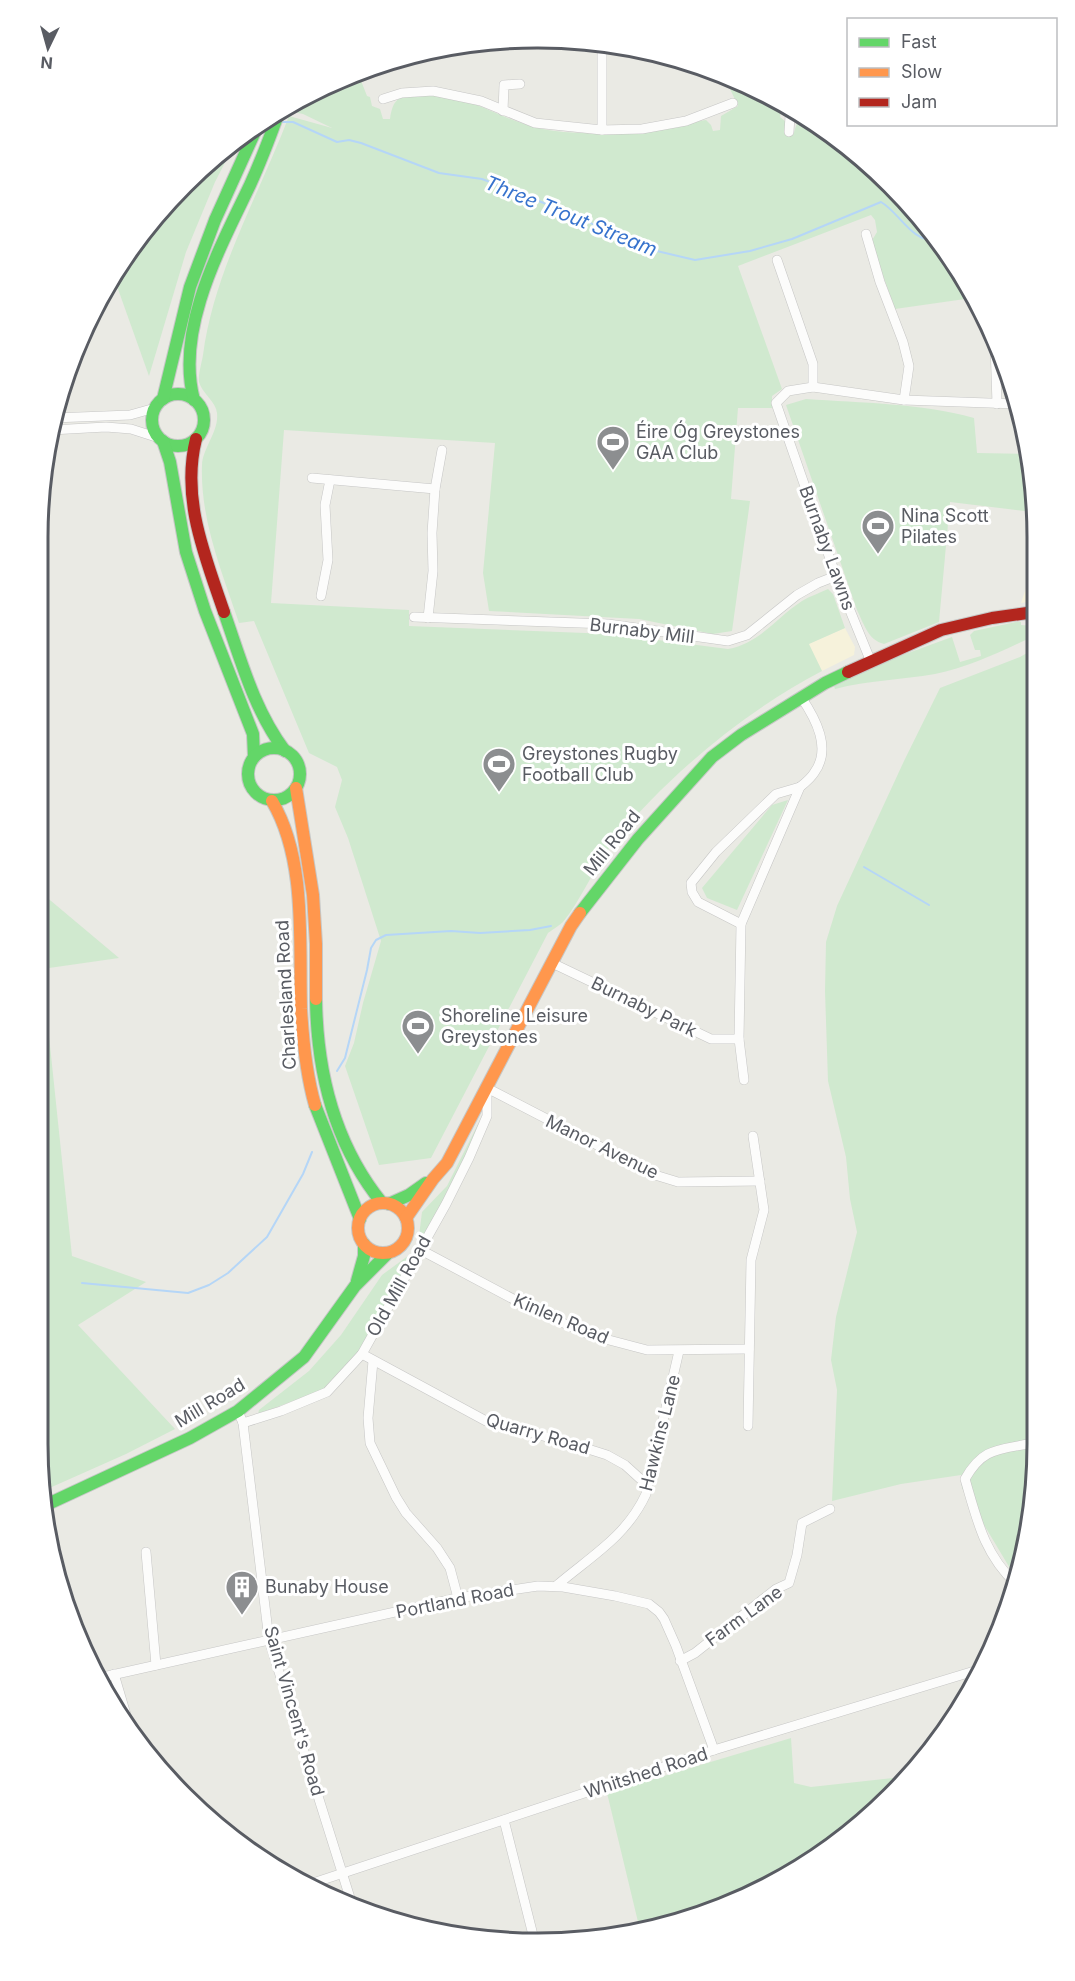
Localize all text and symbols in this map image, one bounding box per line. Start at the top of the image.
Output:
north arrow [18,18,78,78]
legend [847,18,1057,126]
text: Fast [901,31,937,52]
text: N [40,52,54,73]
text: Slow [901,61,942,82]
text: Jam [901,91,937,112]
water label: Three Trout Stream [481,170,661,262]
place label: Éire Óg Greystones GAA Club [636,420,800,463]
sports icon: Éire Óg Greystones GAA Club [595,424,631,471]
street label: Burnaby Lawns [795,483,860,613]
place label: Nina Scott Pilates [901,505,989,547]
sports icon: Nina Scott Pilates [860,508,896,555]
street label: Burnaby Mill [588,614,696,647]
place label: Greystones Rugby Football Club [522,743,678,785]
sports icon: Greystones Rugby Football Club [481,746,517,793]
street label: Mill Road [579,806,644,880]
street label: Charlesland Road [271,920,300,1070]
street label: Burnaby Park [588,972,700,1041]
place label: Shoreline Leisure Greystones [441,1005,588,1047]
sports icon: Shoreline Leisure Greystones [400,1008,436,1055]
street label: Manor Avenue [542,1110,662,1183]
street label: Old Mill Road [362,1232,435,1340]
street label: Kinlen Road [510,1289,612,1348]
street label: Hawkins Lane [635,1373,684,1493]
street label: Mill Road [171,1374,249,1432]
street label: Quarry Road [484,1409,593,1458]
building icon: Bunaby House [224,1569,260,1616]
place label: Bunaby House [265,1576,389,1597]
street label: Portland Road [394,1579,516,1622]
street label: Farm Lane [701,1581,786,1650]
street label: Saint Vincent's Road [260,1624,329,1798]
street label: Whitshed Road [581,1743,710,1802]

